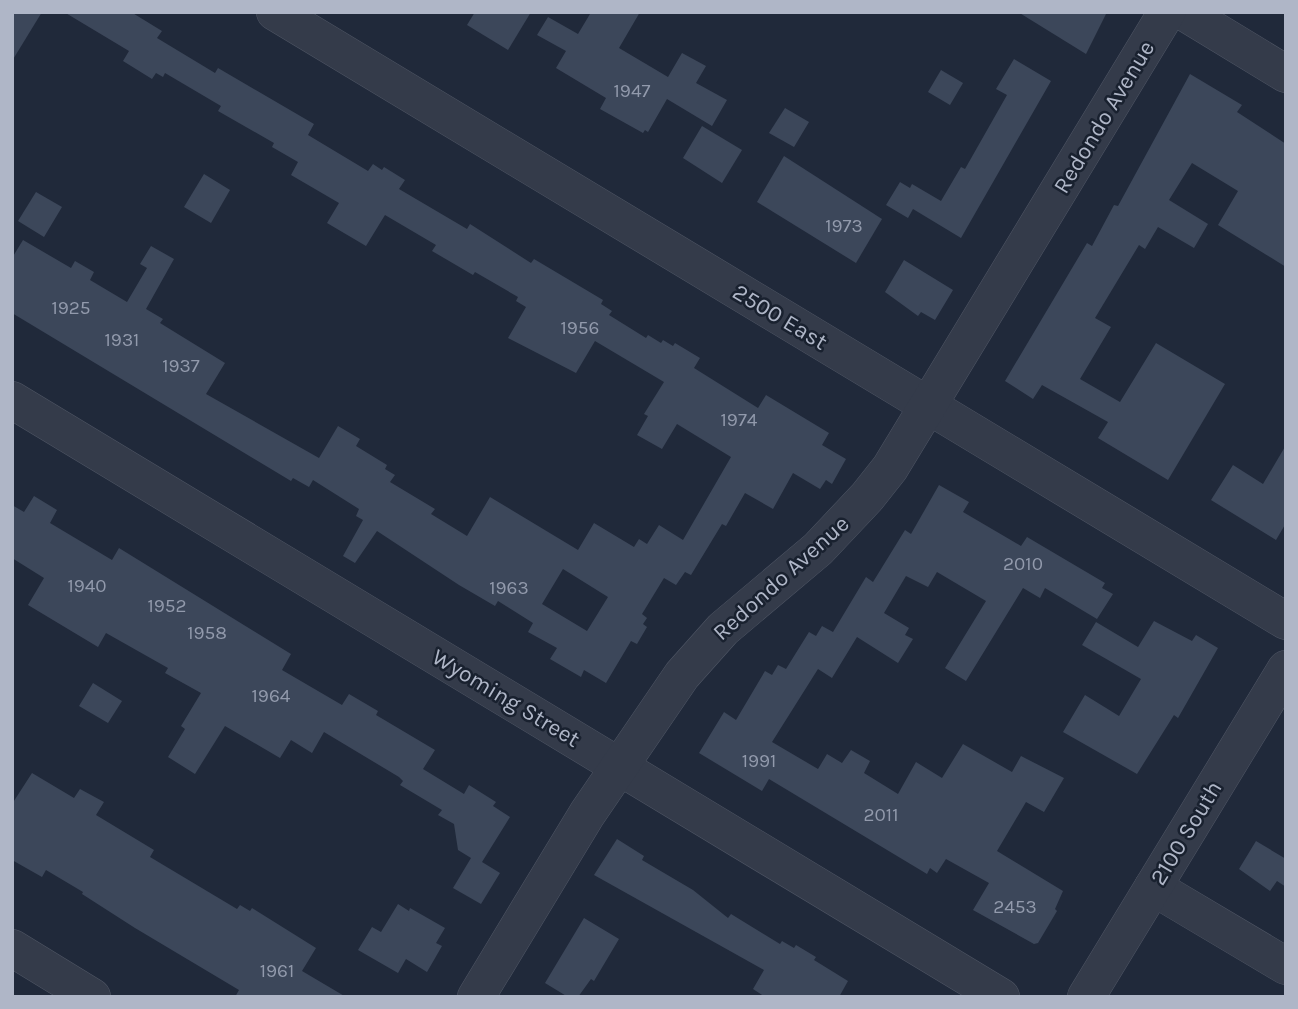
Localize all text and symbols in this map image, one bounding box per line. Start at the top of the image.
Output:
street label: Redondo Avenue [1048,36,1160,198]
house number: 1947 [614,80,650,102]
house number: 1973 [825,215,863,237]
street label: 2500 East [728,278,832,356]
house number: 1925 [51,297,91,319]
house number: 1956 [561,317,599,339]
house number: 1931 [105,329,139,351]
house number: 1937 [162,355,200,377]
house number: 1974 [721,409,758,431]
street label: Redondo Avenue [708,510,854,646]
house number: 2010 [1003,553,1043,575]
house number: 1940 [67,575,107,597]
house number: 1963 [489,577,529,599]
house number: 1952 [147,595,187,617]
house number: 1958 [187,622,227,644]
street label: Wyoming Street [427,643,585,753]
house number: 1964 [252,685,291,707]
house number: 1991 [742,750,776,772]
street label: 2100 South [1144,776,1228,890]
house number: 2011 [864,804,898,826]
house number: 2453 [993,896,1037,918]
house number: 1961 [260,960,294,982]

